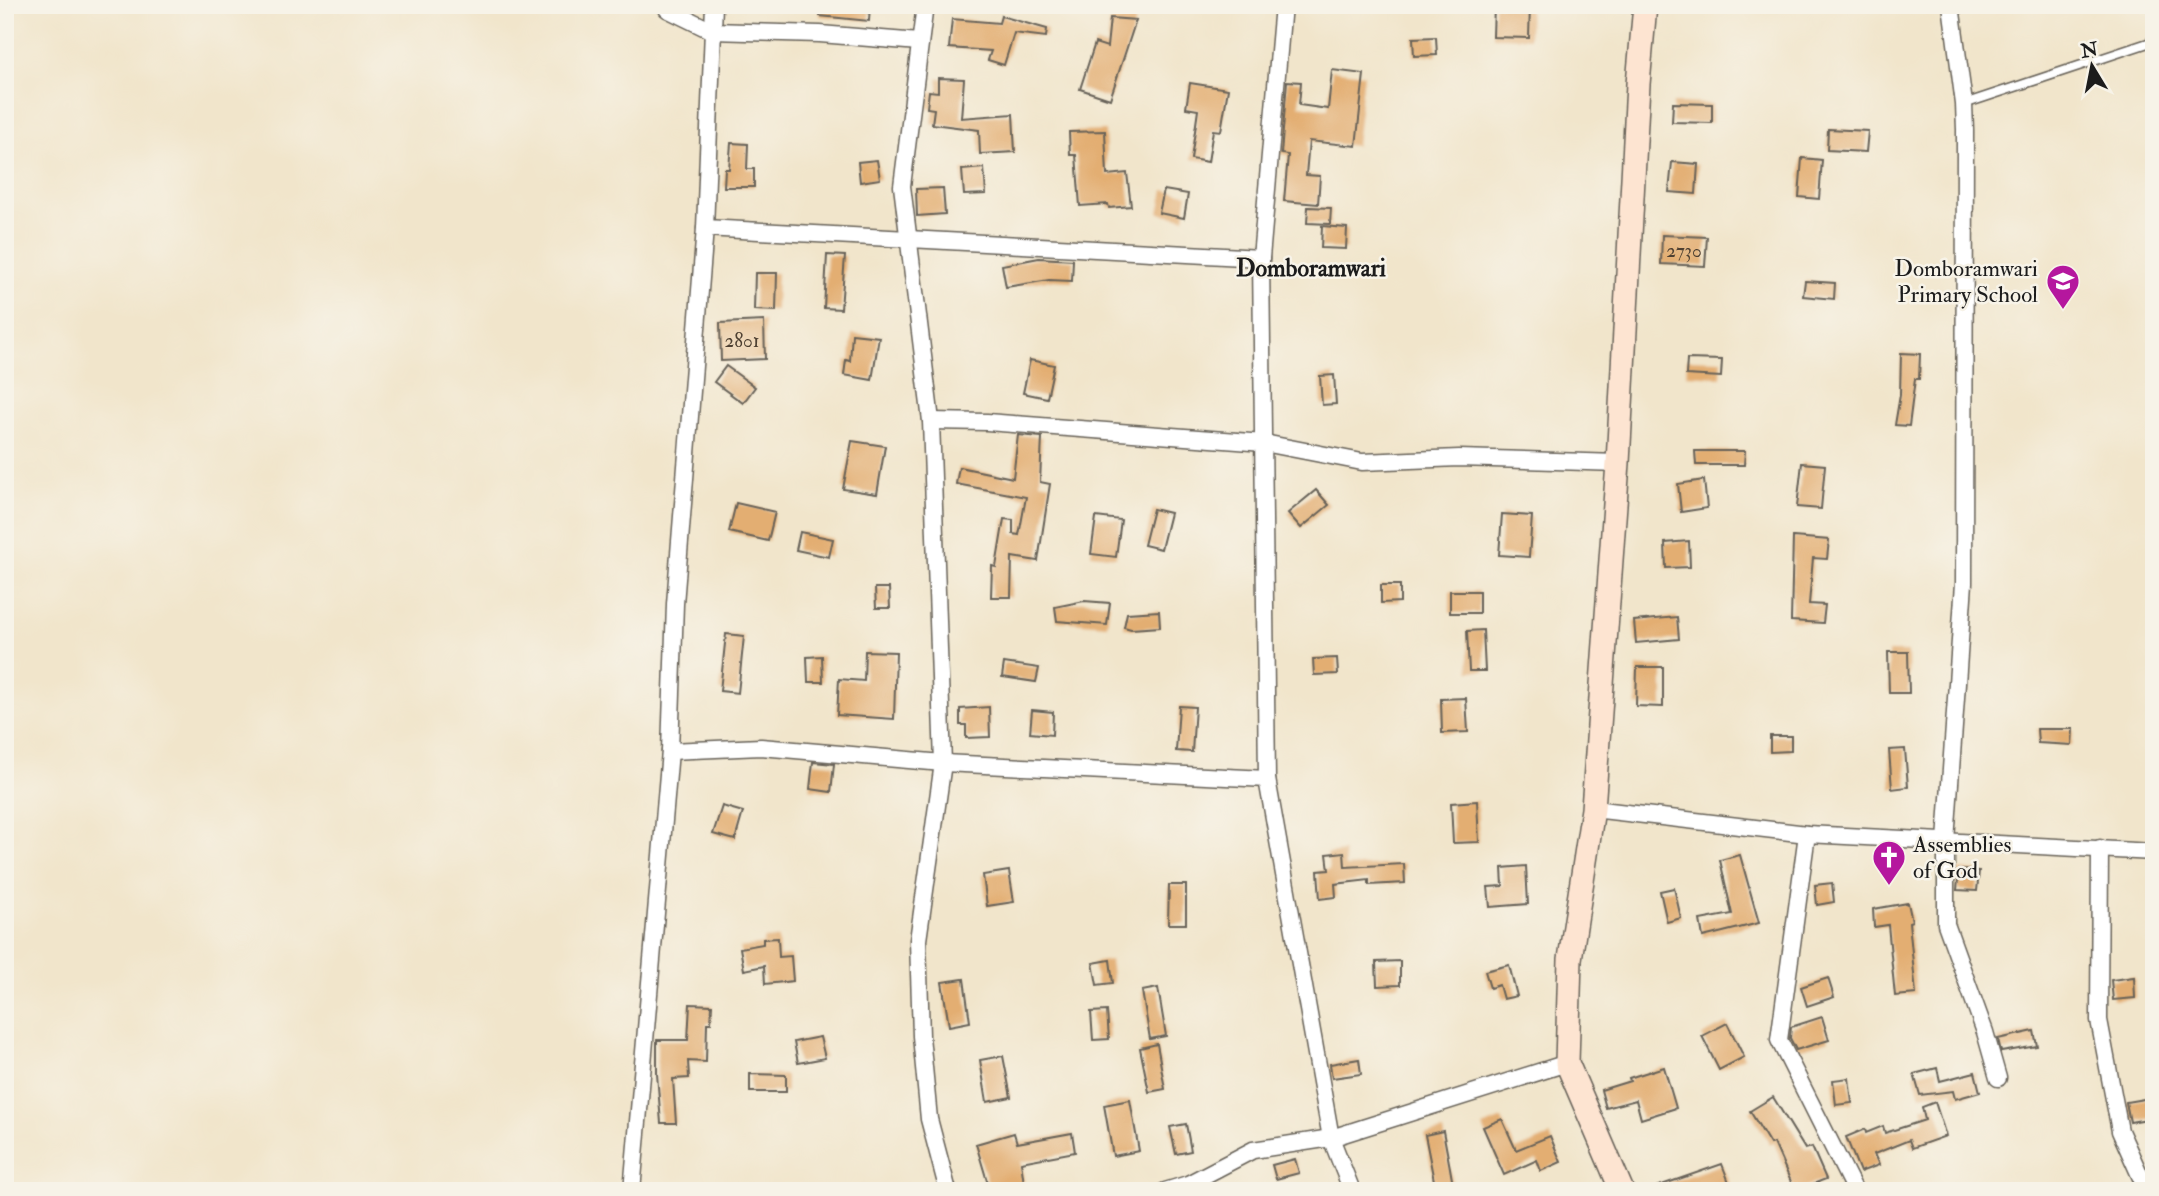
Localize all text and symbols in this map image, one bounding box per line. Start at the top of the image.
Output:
north arrow [2058,32,2128,102]
text: N [2078,37,2101,64]
house number: 2730 [1666,239,1702,263]
district label: Domboramwari [1236,253,1387,284]
place label: Domboramwari Primary School [1894,254,2038,309]
school or university icon: Domboramwari Primary School [2044,262,2082,311]
house number: 2801 [725,329,759,353]
place label: Assemblies of God [1912,830,2011,885]
church icon: Assemblies of God [1870,838,1908,887]

